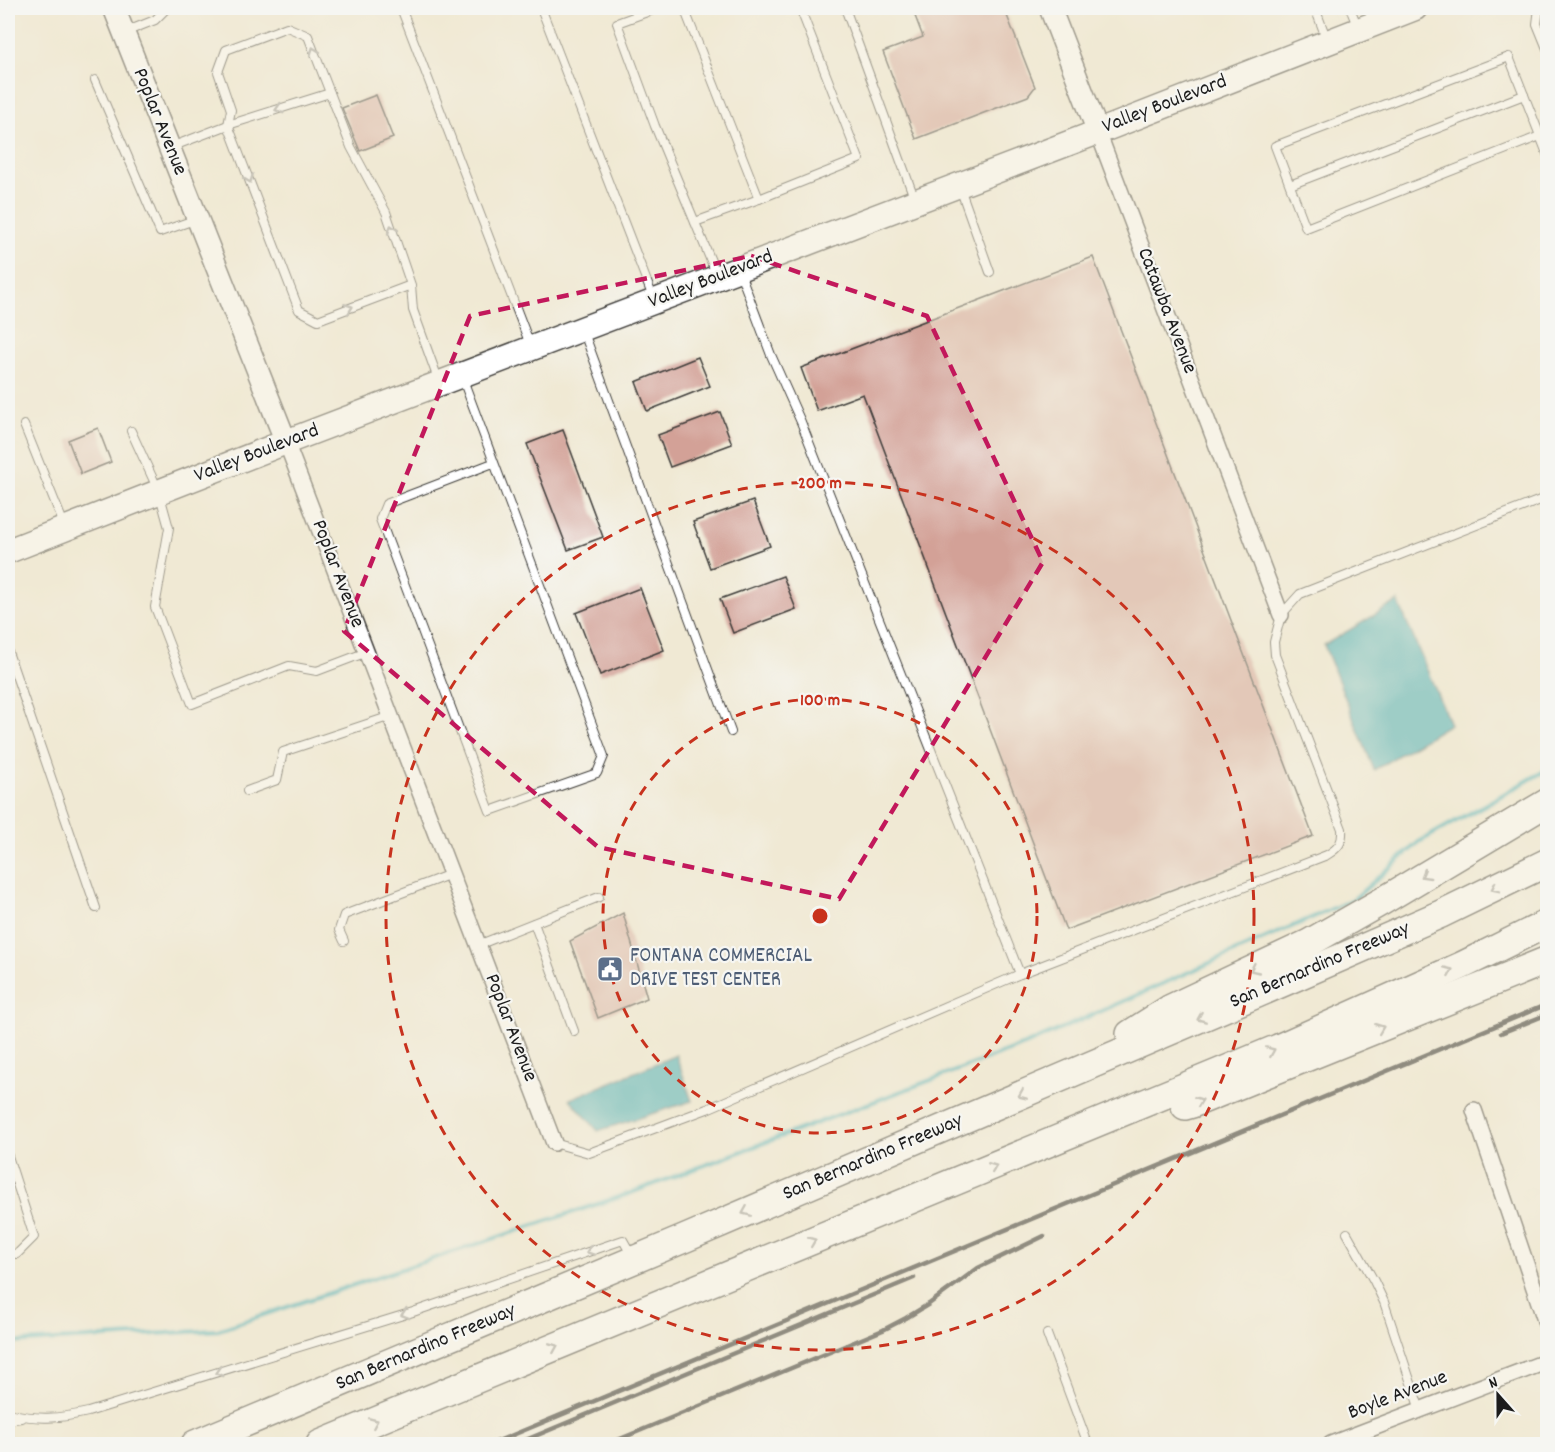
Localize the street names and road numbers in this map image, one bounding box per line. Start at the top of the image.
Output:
street label: Poplar Avenue [124,64,194,180]
street label: Valley Boulevard [1098,67,1232,143]
street label: Valley Boulevard [644,242,778,318]
street label: Catawba Avenue [1128,244,1204,378]
street label: Valley Boulevard [190,416,324,492]
street label: Poplar Avenue [303,516,371,632]
street label: San Bernardino Freeway [1225,914,1415,1018]
street label: Poplar Avenue [476,970,544,1086]
street label: San Bernardino Freeway [778,1106,968,1210]
street label: San Bernardino Freeway [331,1296,521,1400]
street label: Boyle Avenue [1344,1363,1452,1429]

